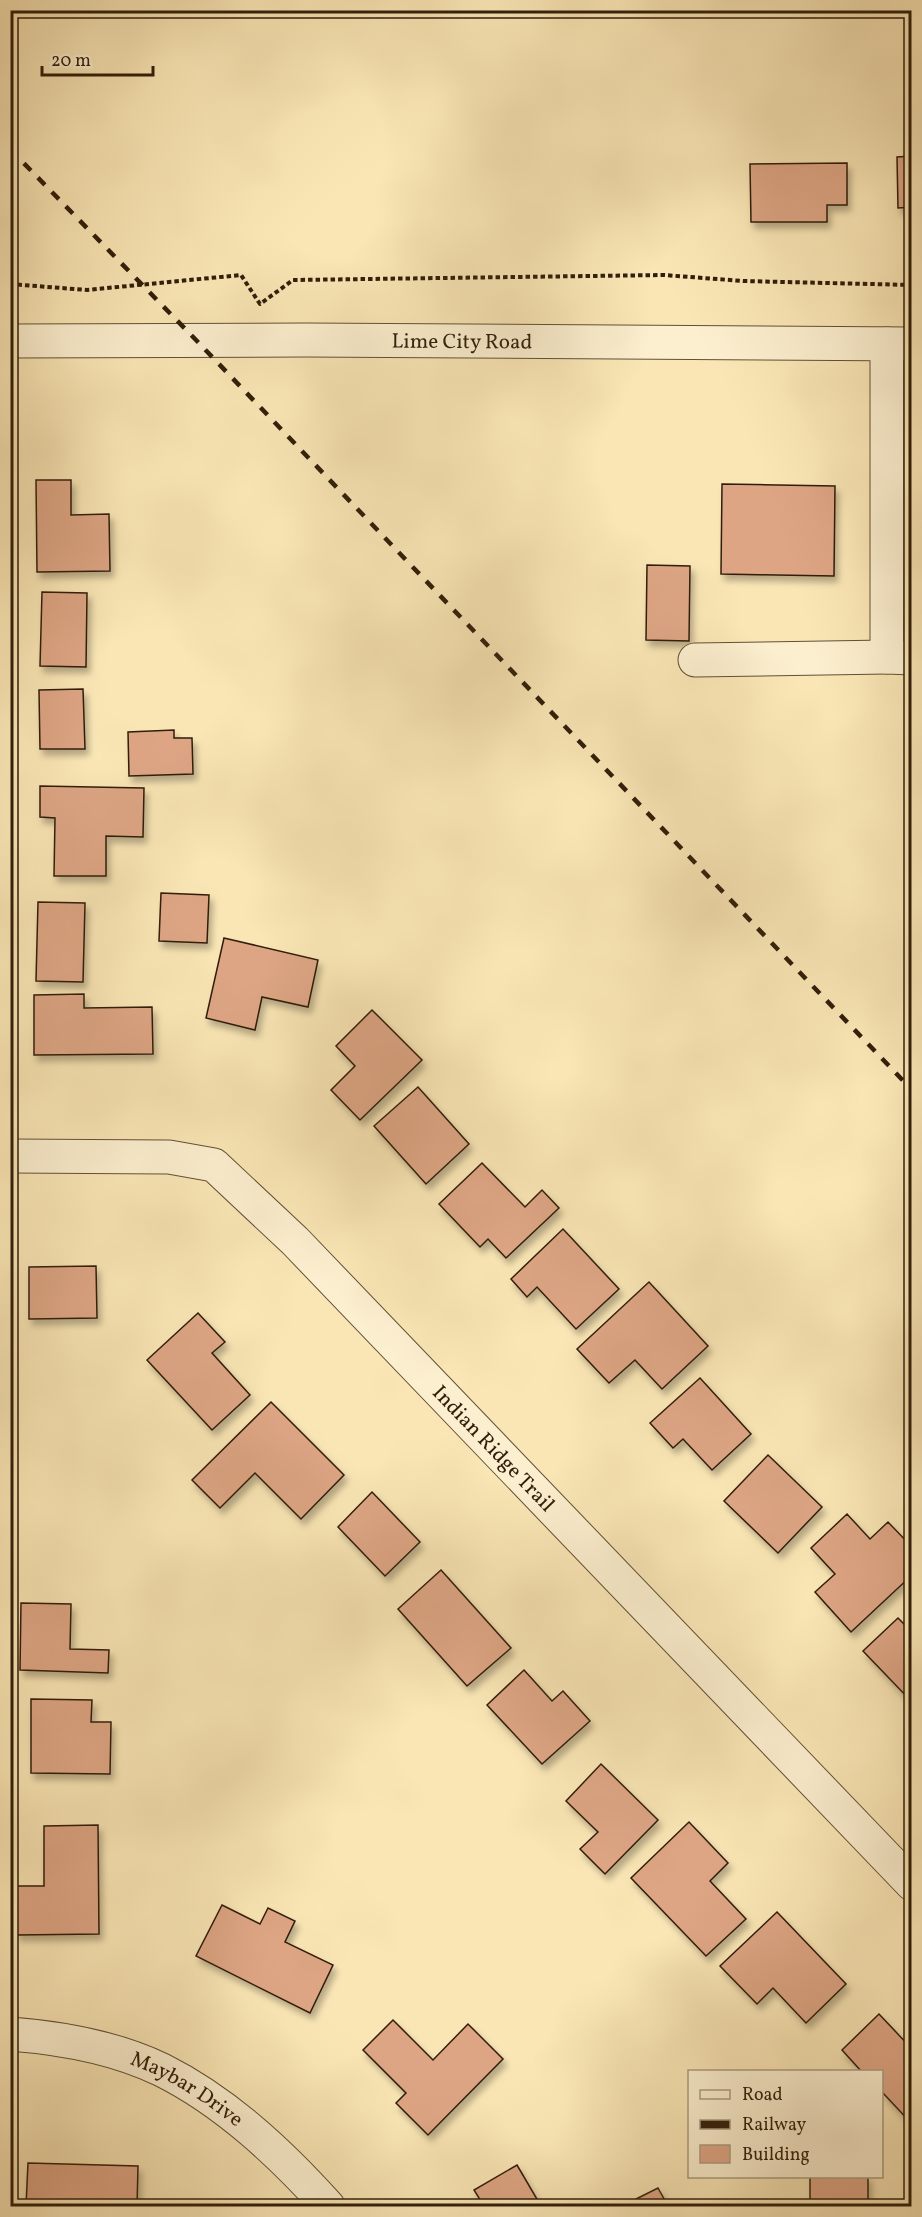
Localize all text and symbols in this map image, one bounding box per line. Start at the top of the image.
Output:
scale bar [42,39,153,77]
text: 20 m [51,49,91,74]
street label: Lime City Road [392,328,532,357]
street label: Indian Ridge Trail [425,1380,561,1519]
street label: Maybar Drive [126,2045,249,2134]
legend [688,2070,883,2178]
text: Road [742,2083,783,2108]
text: Railway [742,2113,806,2138]
text: Building [742,2143,810,2168]

